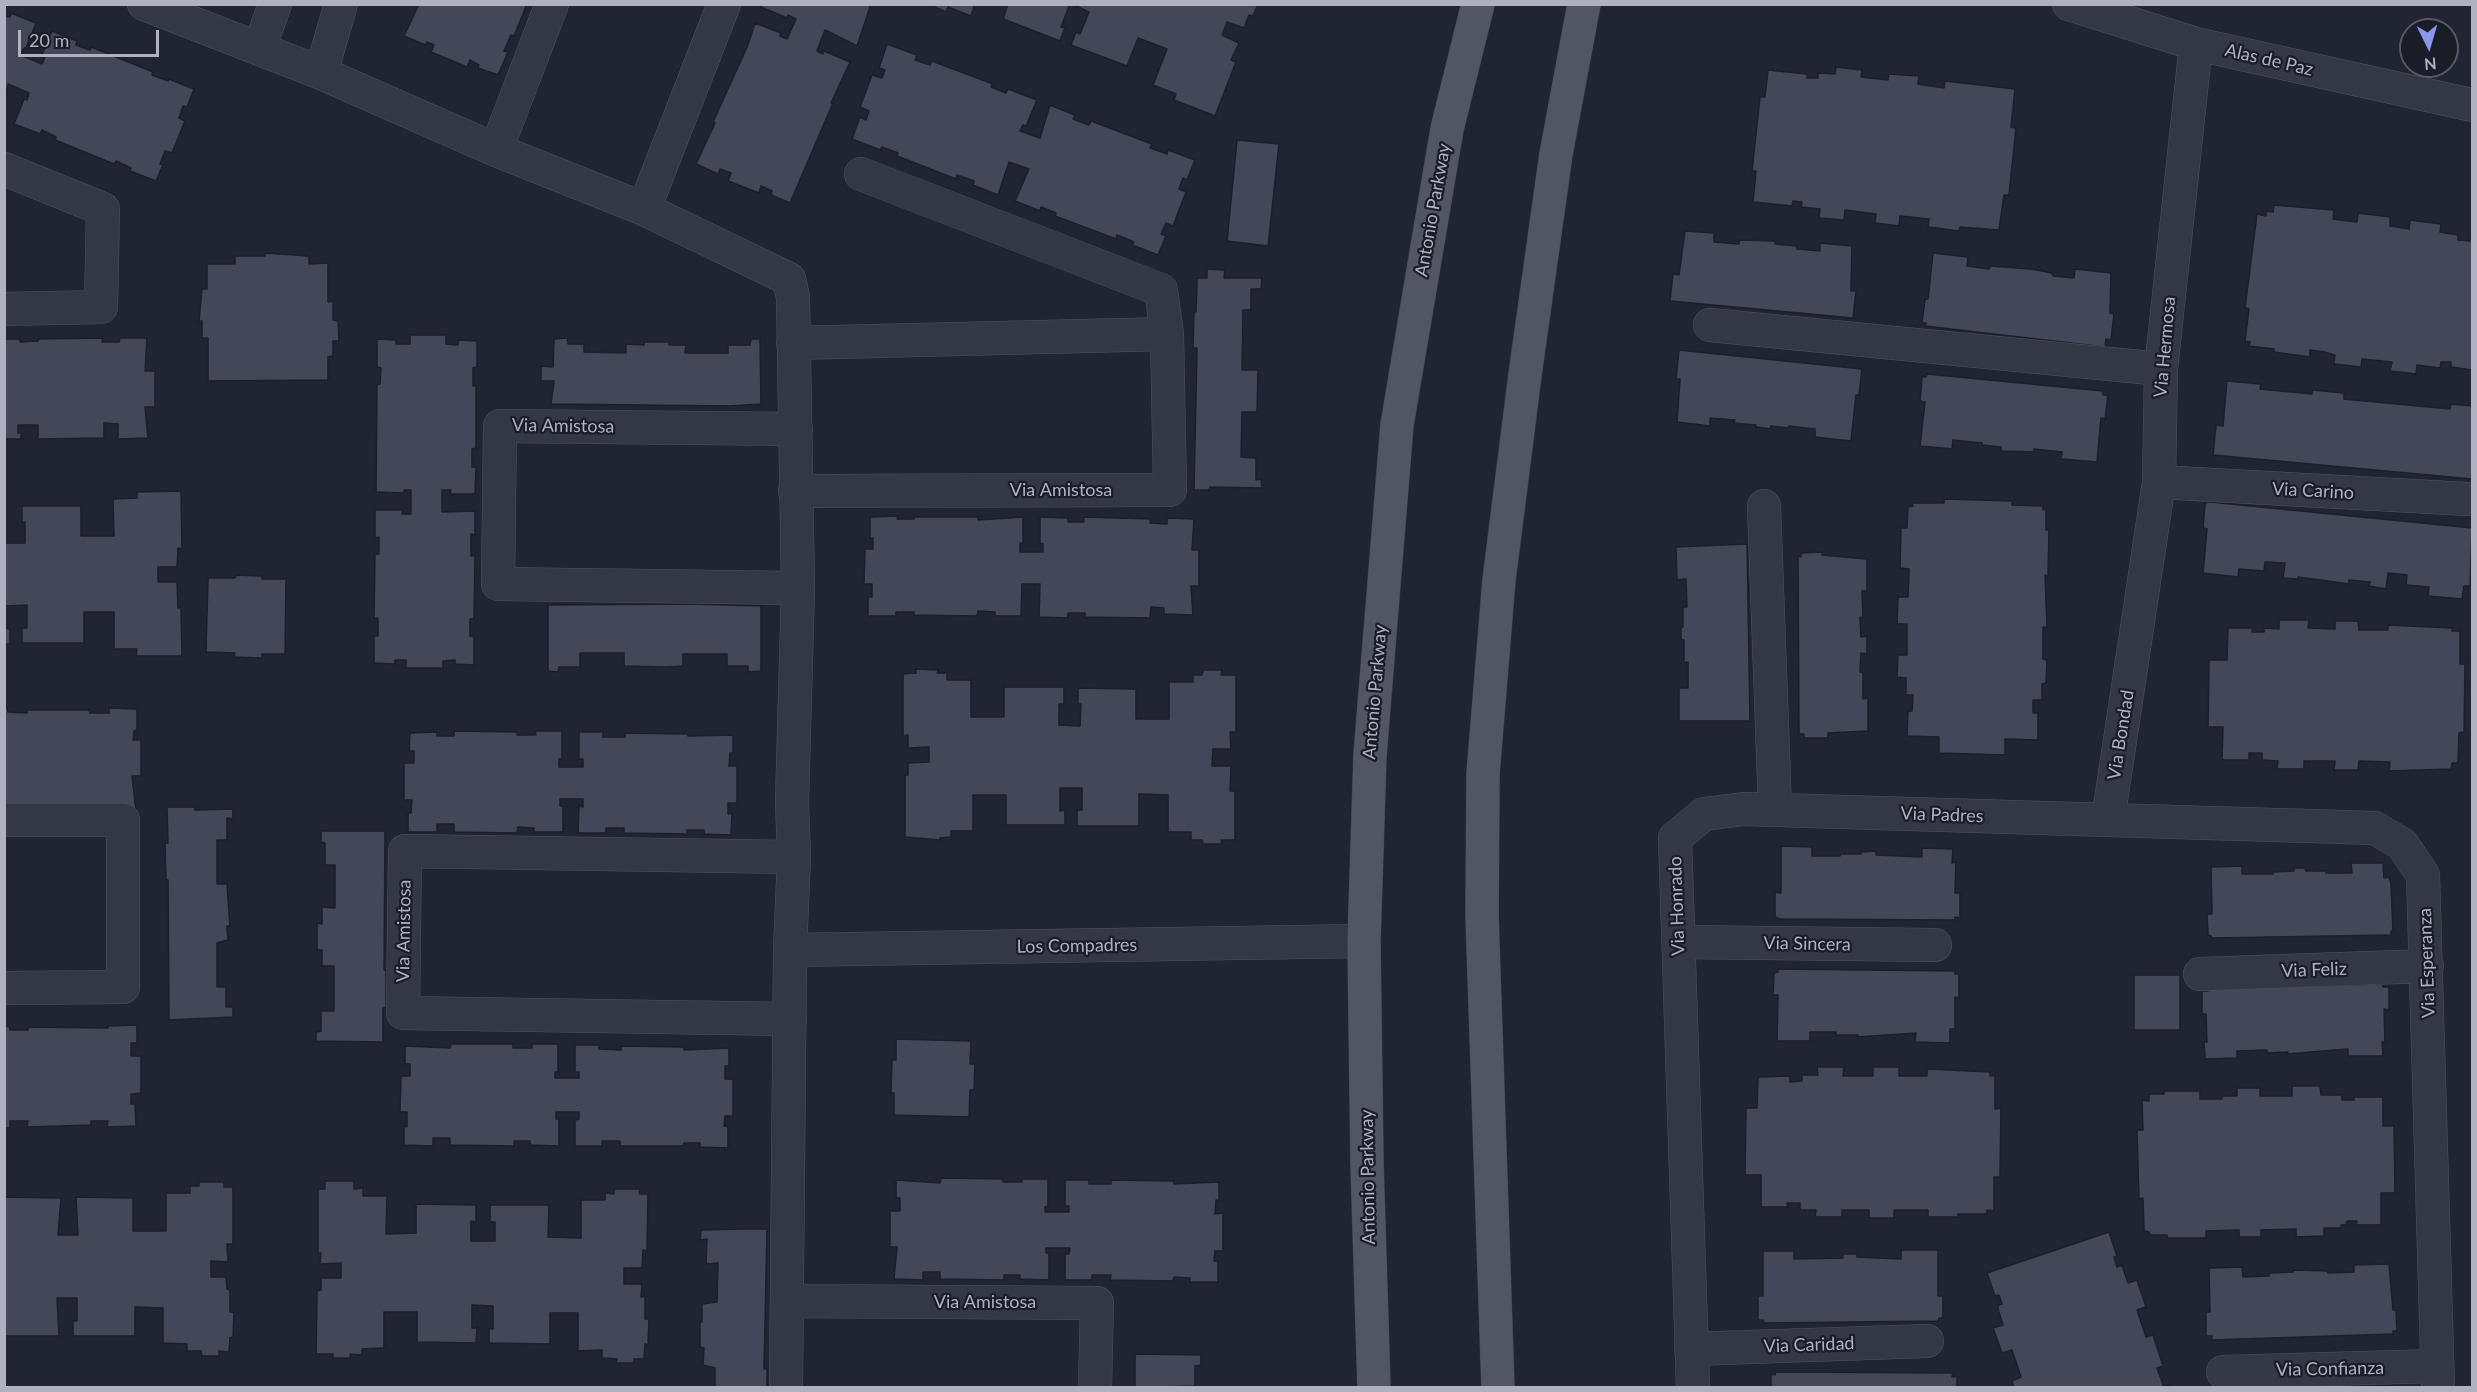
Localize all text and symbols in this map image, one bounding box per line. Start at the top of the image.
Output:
scale bar [21,18,162,56]
north arrow [2399,18,2459,78]
text: 20 m [29,29,69,51]
street label: Alas de Paz [2223,39,2315,81]
text: N [2423,54,2437,74]
street label: Antonio Parkway [1411,142,1455,278]
street label: Via Hermosa [2150,296,2180,398]
street label: Via Amistosa [512,414,614,438]
street label: Via Carino [2271,478,2355,504]
street label: Via Amistosa [1010,479,1112,501]
street label: Antonio Parkway [1358,624,1392,760]
street label: Via Bondad [2103,688,2139,782]
street label: Via Padres [1900,803,1984,827]
street label: Via Honrado [1664,856,1690,956]
street label: Via Amistosa [392,880,416,982]
street label: Via Esperanza [2414,908,2440,1018]
street label: Via Sincera [1763,932,1851,956]
street label: Los Compadres [1016,934,1138,958]
street label: Via Feliz [2281,958,2347,982]
street label: Antonio Parkway [1356,1109,1380,1245]
street label: Via Amistosa [934,1291,1036,1313]
street label: Via Caridad [1763,1333,1855,1357]
street label: Via Confianza [2276,1357,2384,1381]

